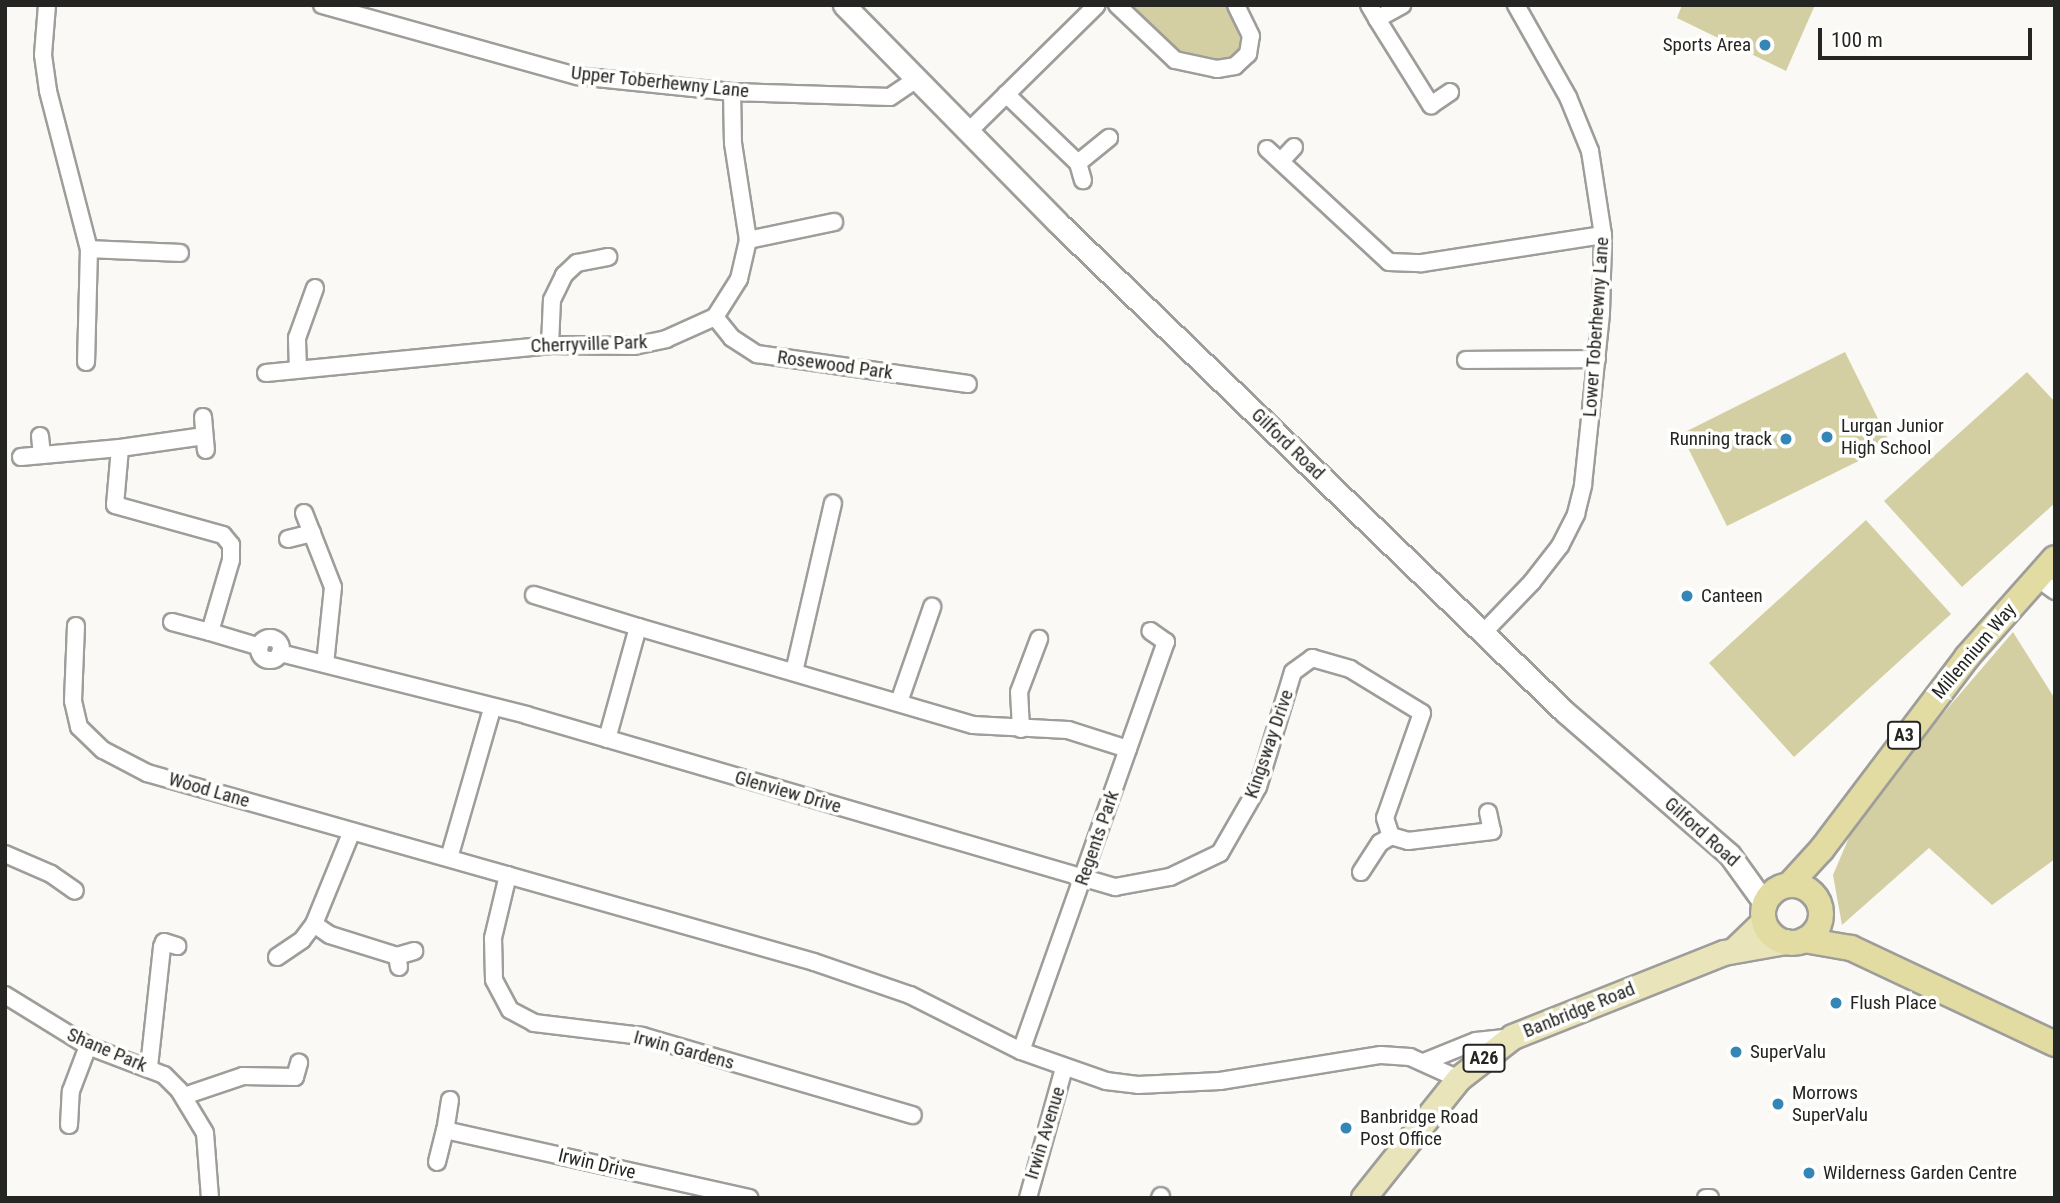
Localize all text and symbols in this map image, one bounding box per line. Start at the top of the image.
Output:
scale bar [1822,14,2036,58]
text: 100 m [1831,28,1883,52]
place label: Sports Area [1663,34,1751,56]
marker: Sports Area [1757,37,1773,53]
street label: Upper Toberhewny Lane [570,61,750,103]
street label: Lower Toberhewny Lane [1578,236,1614,418]
street label: Cherryville Park [530,331,648,357]
street label: Rosewood Park [776,346,894,384]
street label: Gilford Road [1247,403,1329,485]
place label: Lurgan Junior High School [1841,415,1944,459]
place label: Running track [1670,428,1772,450]
marker: Lurgan Junior High School [1819,429,1835,445]
marker: Running track [1778,431,1794,447]
place label: Canteen [1701,585,1763,607]
marker: Canteen [1679,588,1695,604]
street label: Millennium Way [1927,598,2021,704]
street label: Kingsway Drive [1240,687,1298,801]
road number: A3 [1886,720,1922,750]
street label: Glenview Drive [732,766,844,818]
street label: Wood Lane [166,768,252,812]
street label: Regents Park [1070,787,1124,889]
street label: Gilford Road [1660,792,1744,872]
street label: Banbridge Road [1520,977,1638,1043]
place label: Flush Place [1850,992,1937,1014]
marker: Flush Place [1828,995,1844,1011]
street label: Shane Park [64,1023,150,1077]
street label: Irwin Gardens [631,1026,737,1074]
place label: SuperValu [1750,1041,1826,1063]
road number: A26 [1461,1044,1507,1072]
marker: SuperValu [1728,1044,1744,1060]
place label: Morrows SuperValu [1792,1082,1868,1126]
street label: Irwin Avenue [1020,1084,1070,1182]
marker: Morrows SuperValu [1770,1096,1786,1112]
place label: Banbridge Road Post Office [1360,1106,1478,1150]
marker: Banbridge Road Post Office [1338,1120,1354,1136]
street label: Irwin Drive [556,1144,638,1184]
place label: Wilderness Garden Centre [1823,1162,2017,1184]
marker: Wilderness Garden Centre [1801,1165,1817,1181]

